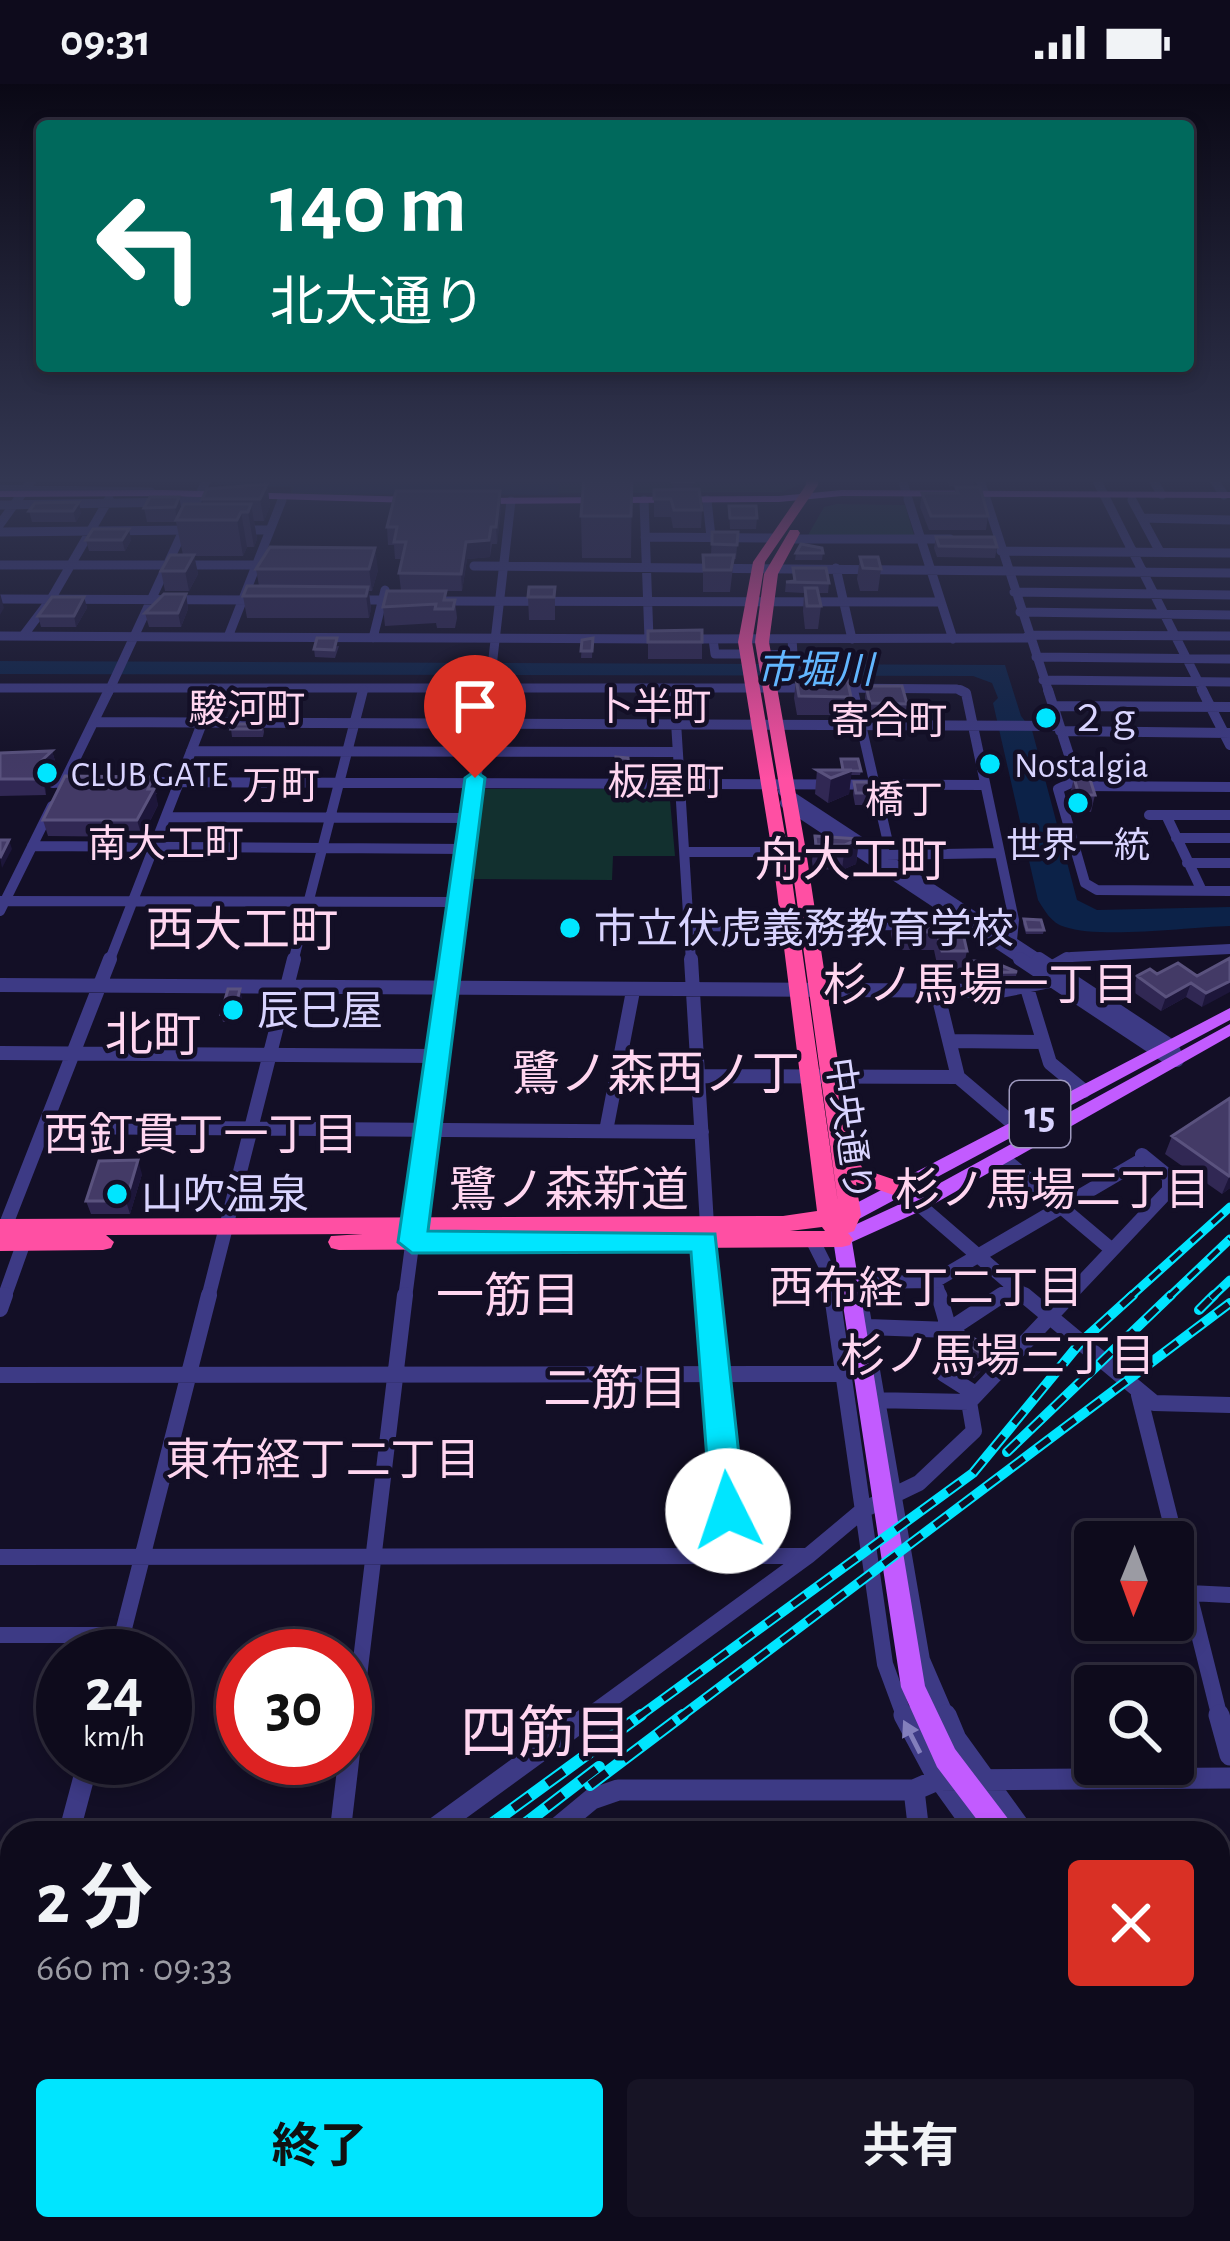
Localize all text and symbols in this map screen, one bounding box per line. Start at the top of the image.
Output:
text: 09:31 [60,19,151,64]
text: 140 m [270,164,467,248]
icon: left [72,168,228,324]
text: 北大通り [270,277,486,331]
water label: 市堀川 [756,650,877,691]
pin [424,655,526,778]
icon: arrive [442,673,508,739]
district label: 卜半町 [594,687,712,728]
district label: 駿河町 [188,689,306,730]
district label: 寄合町 [830,701,948,742]
place label: ２ｇ [1070,702,1142,740]
marker: ２ｇ [1033,705,1059,731]
place label: Nostalgia [1014,748,1149,784]
marker: Nostalgia [977,751,1003,777]
place label: CLUB GATE [71,757,228,793]
marker: CLUB GATE [34,760,60,786]
district label: 板屋町 [607,762,725,803]
district label: 万町 [242,768,320,807]
district label: 橋丁 [865,780,943,821]
marker: 世界一統 [1065,790,1091,816]
district label: 南大工町 [88,824,244,865]
place label: 世界一統 [1006,826,1150,864]
district label: 舟大工町 [755,835,947,886]
district label: 西大工町 [146,905,338,956]
place label: 市立伏虎義務教育学校 [594,907,1014,951]
marker: 市立伏虎義務教育学校 [557,915,583,941]
district label: 杉ノ馬場一丁目 [823,962,1139,1009]
place label: 辰巳屋 [257,991,383,1033]
marker: 辰巳屋 [220,997,246,1023]
district label: 北町 [105,1011,201,1061]
district label: 鷺ノ森西ノ丁 [512,1049,800,1100]
street label: 中央通り [820,1055,878,1203]
road number: 15 [1010,1081,1070,1147]
district label: 西釘貫丁一丁目 [43,1112,359,1159]
district label: 鷺ノ森新道 [449,1165,689,1216]
district label: 杉ノ馬場二丁目 [895,1167,1211,1214]
place label: 山吹温泉 [141,1173,309,1217]
marker: 山吹温泉 [104,1181,130,1207]
district label: 西布経丁二丁目 [768,1265,1084,1312]
district label: 一筋目 [436,1271,580,1322]
district label: 杉ノ馬場三丁目 [840,1333,1156,1380]
district label: 二筋目 [543,1364,687,1415]
district label: 東布経丁二丁目 [165,1437,481,1484]
position arrow [665,1448,791,1574]
north arrow [1074,1521,1194,1641]
map controls [1074,1521,1194,1785]
speed limit sign: 30 [216,1629,372,1785]
text: 24 [85,1662,143,1722]
button: search [1074,1665,1194,1785]
district label: 四筋目 [461,1703,632,1763]
one-way arrow [903,1720,923,1754]
text: km/h [83,1722,145,1752]
button: close [1068,1860,1194,1986]
text: 2 分 [36,1864,153,1936]
text: 660 m · 09:33 [36,1949,233,1988]
button: 終了 [36,2079,603,2217]
button: 共有 [627,2079,1194,2217]

